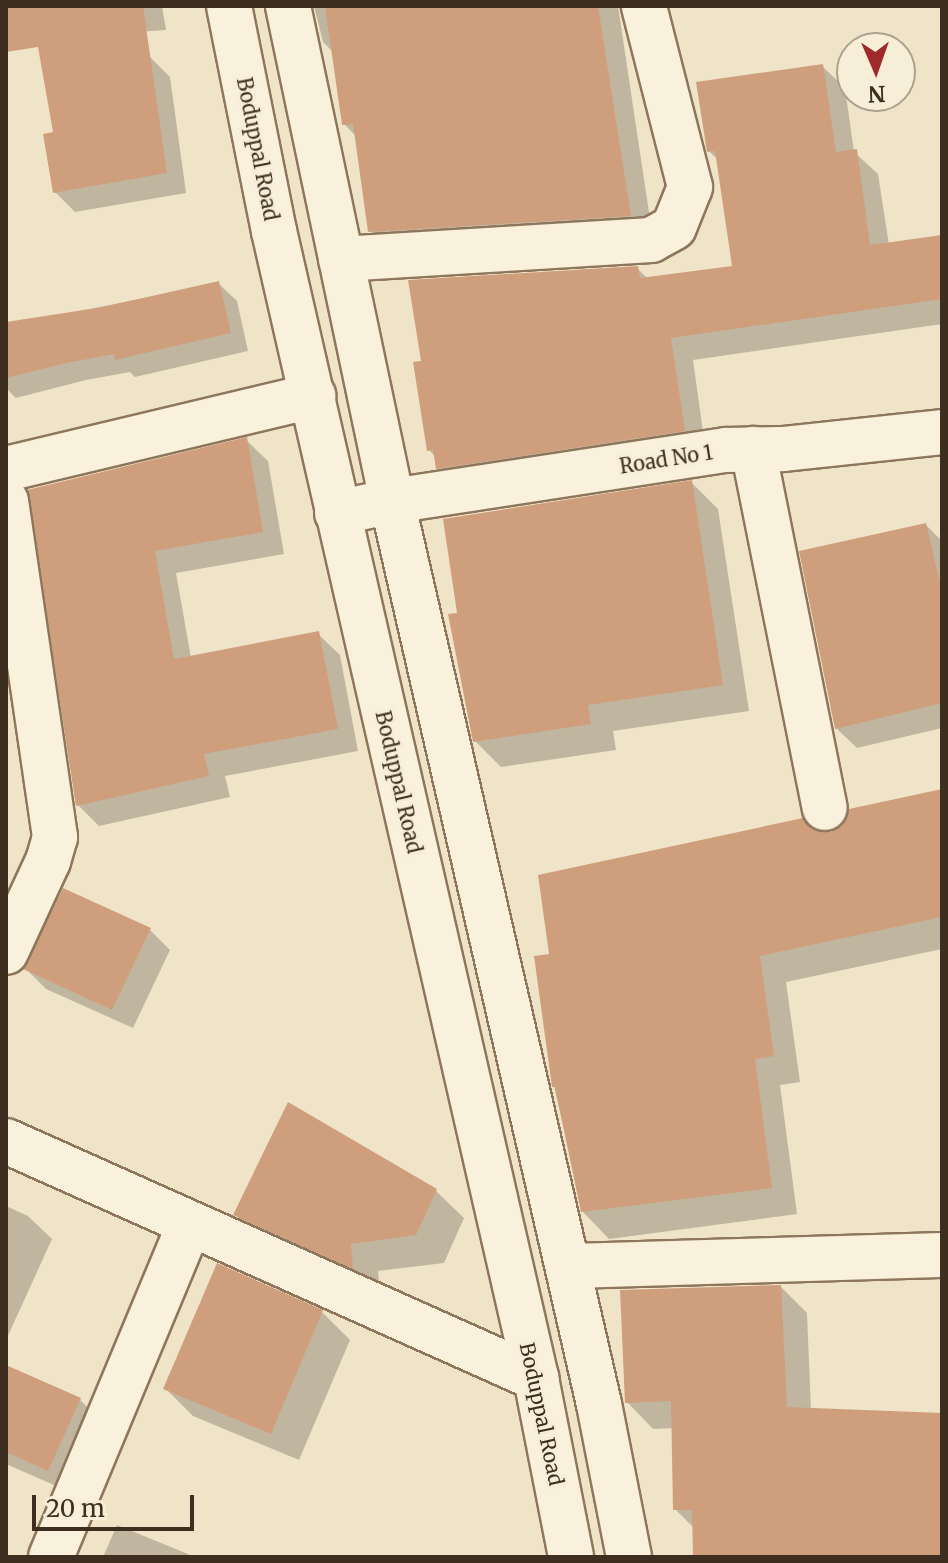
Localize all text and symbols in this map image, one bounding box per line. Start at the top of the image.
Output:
north arrow [836,32,916,112]
street label: Boduppal Road [232,75,284,223]
text: N [868,80,886,108]
street label: Road No 1 [618,440,714,478]
street label: Boduppal Road [371,708,427,856]
street label: Boduppal Road [515,1340,569,1488]
scale bar [36,1479,198,1529]
text: 20 m [46,1493,105,1524]

